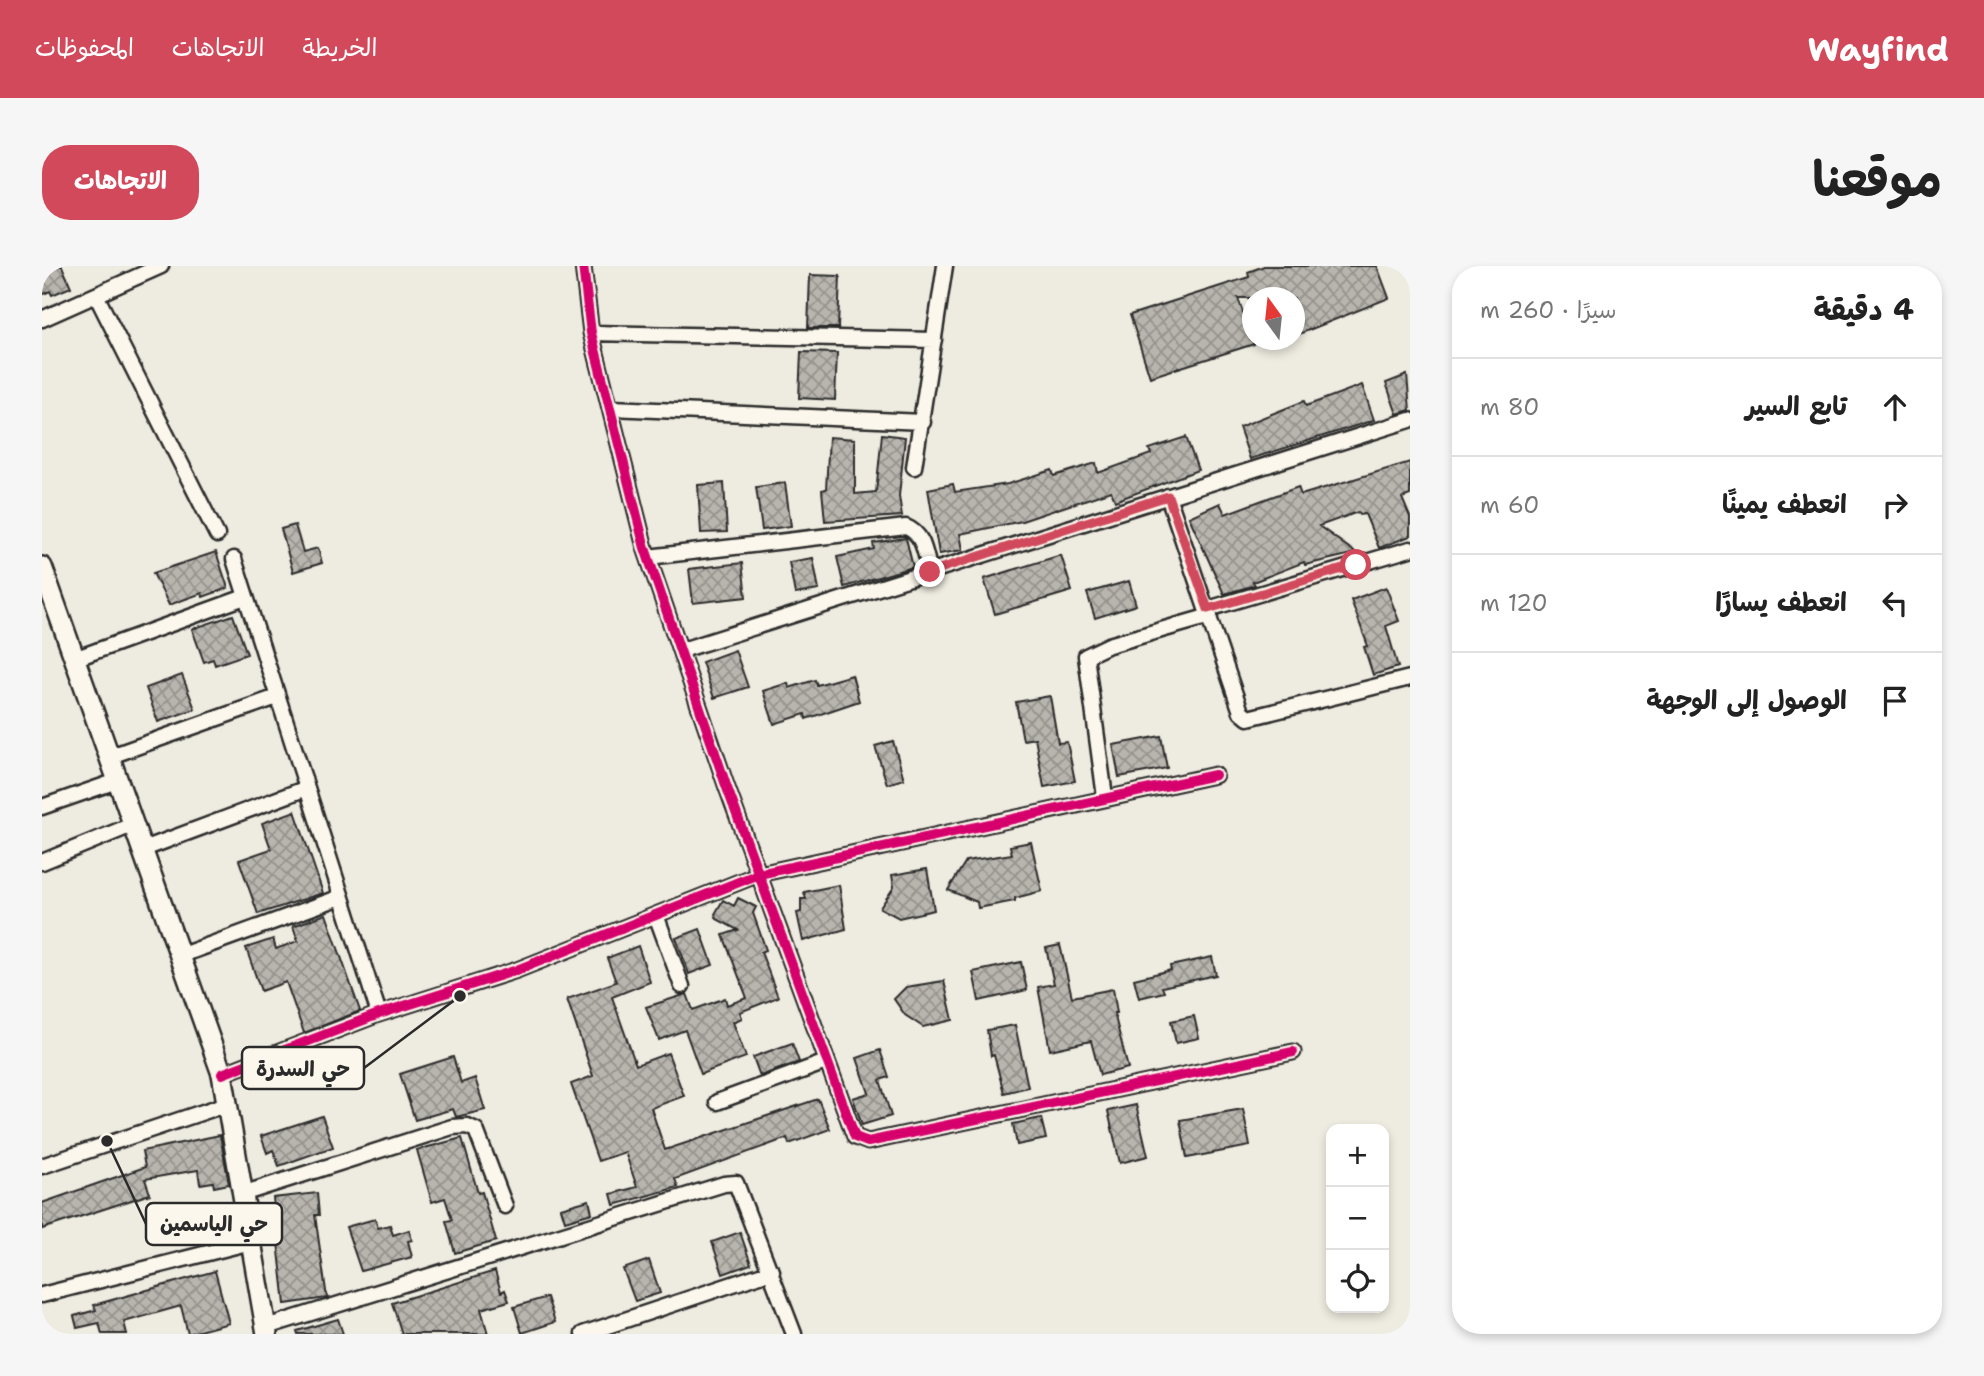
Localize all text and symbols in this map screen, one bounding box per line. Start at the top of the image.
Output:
text: Wayfind [1808,27,1949,72]
text: المحفوظات [35,32,134,64]
text: الاتجاهات [172,32,265,64]
text: الخريطة [303,32,377,64]
button: الاتجاهات [42,145,199,220]
text: موقعنا [1812,146,1942,212]
north arrow [1242,287,1305,350]
text: 4 دقيقة [1813,289,1914,330]
text: سيرًا · 260 m [1480,295,1617,325]
text: تابع السير [1745,388,1847,423]
icon: ahead [1876,388,1914,426]
text: 80 m [1480,392,1539,422]
text: انعطف يمينًا [1722,486,1847,521]
icon: right [1876,486,1914,524]
text: 60 m [1480,490,1539,520]
route start [1340,549,1371,580]
route end [914,556,945,587]
text: انعطف يسارًا [1715,584,1847,619]
icon: left [1876,584,1914,622]
text: 120 m [1480,588,1548,618]
text: الوصول إلى الوجهة [1646,682,1847,717]
icon: arrive [1876,682,1914,720]
callout: حي السدرة [242,1047,364,1089]
text: حي السدرة [256,1055,350,1088]
map controls [1326,1124,1389,1313]
button: + [1326,1124,1389,1187]
button: − [1326,1187,1389,1250]
callout: حي الياسمين [146,1203,282,1245]
text: حي الياسمين [160,1210,268,1243]
button: locate [1326,1250,1389,1313]

